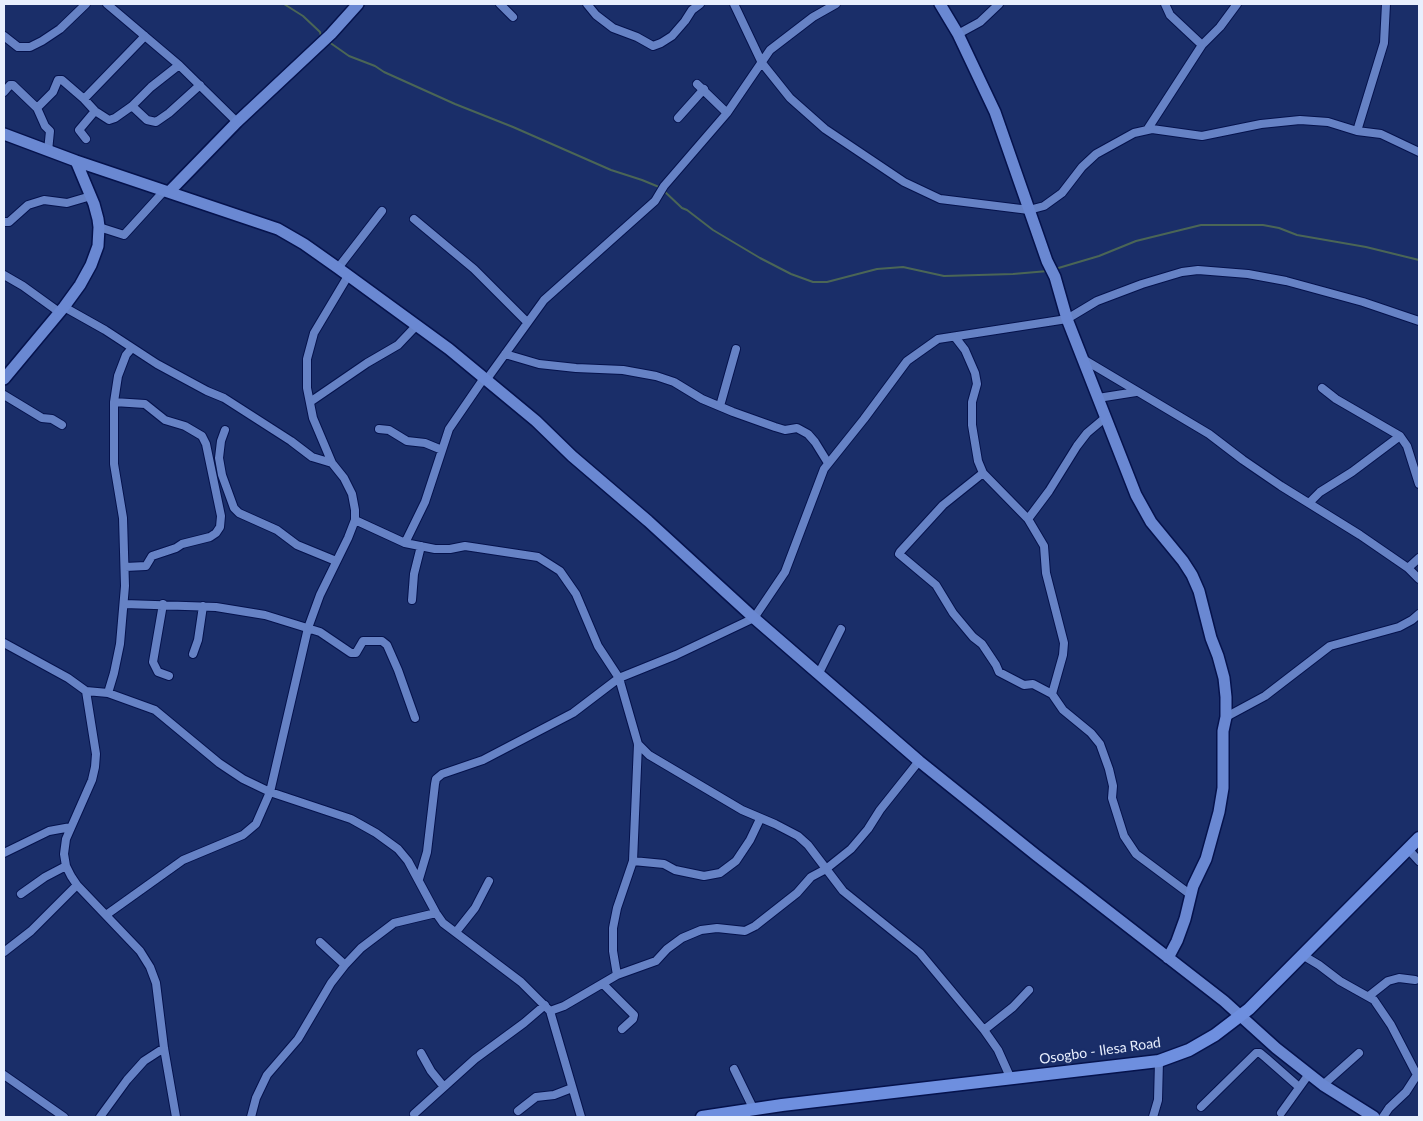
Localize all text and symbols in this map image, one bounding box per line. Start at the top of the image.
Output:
street label: Osogbo - Ilesa Road [1038,1034,1162,1068]

